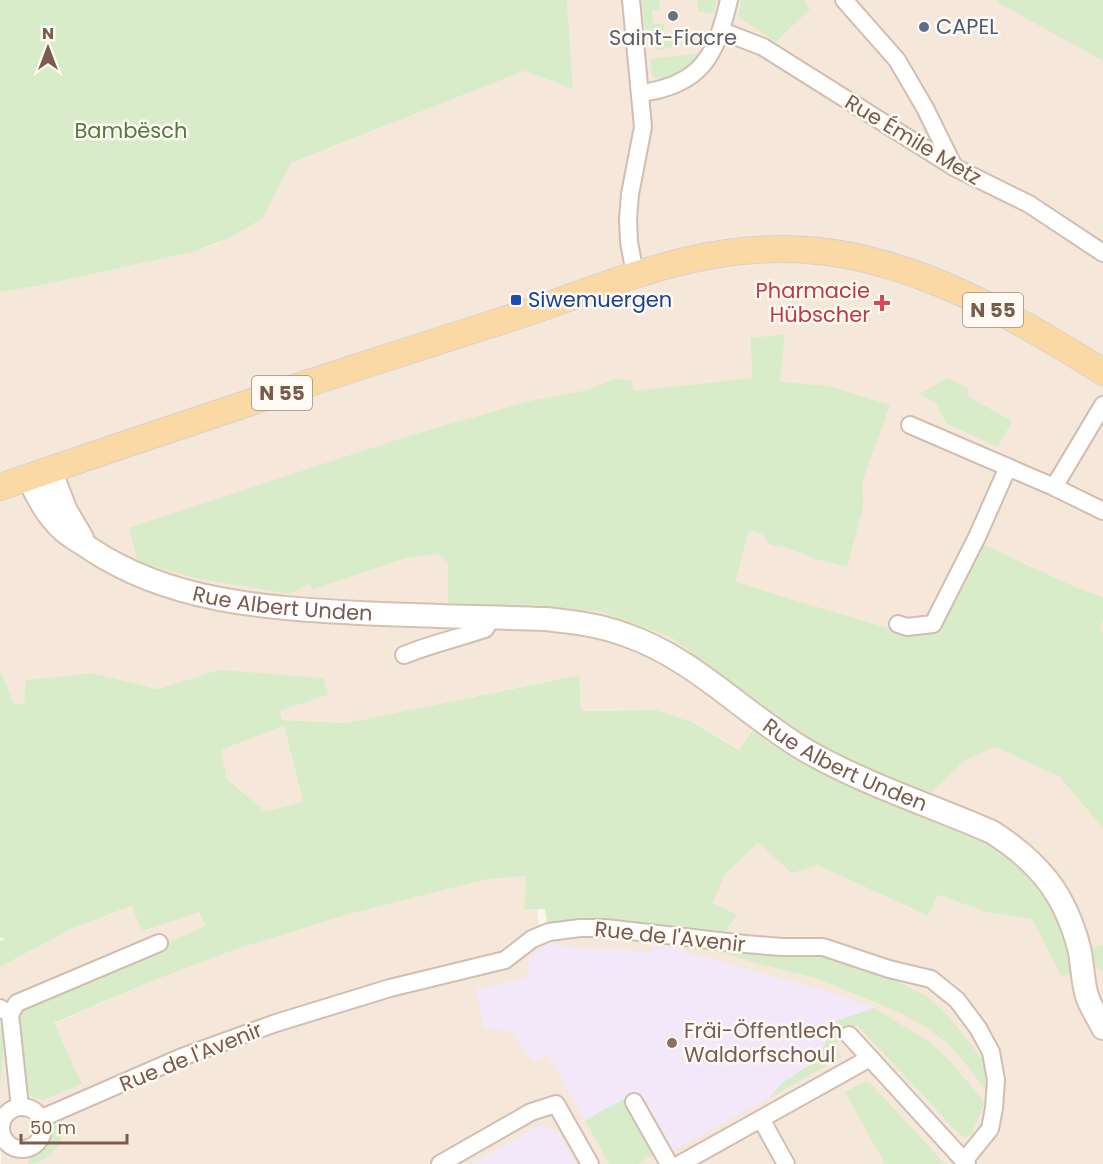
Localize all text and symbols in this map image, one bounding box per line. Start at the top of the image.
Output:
marker: Saint-Fiacre [666,9,680,23]
place label: CAPEL [936,12,998,41]
north arrow [18,18,78,78]
marker: CAPEL [917,20,931,34]
text: N [42,22,54,45]
place label: Saint-Fiacre [609,23,737,52]
street label: Rue Émile Metz [840,87,987,192]
park label: Bambësch [74,116,188,145]
place label: Pharmacie Hübscher [756,276,870,329]
place label: Siwemuergen [528,285,672,314]
marker: Siwemuergen [509,293,523,307]
road number: N 55 [963,293,1023,327]
marker: Pharmacie Hübscher [875,296,889,310]
road number: N 55 [252,376,312,410]
street label: Rue Albert Unden [190,579,373,628]
street label: Rue Albert Unden [757,711,932,818]
street label: Rue de l'Avenir [593,914,747,959]
street label: Rue de l'Avenir [115,1015,267,1098]
place label: Fräi-Öffentlech Waldorfschoul [684,1016,842,1069]
marker: Fräi-Öffentlech Waldorfschoul [665,1036,679,1050]
scale bar [21,1107,128,1145]
text: 50 m [30,1115,76,1140]

